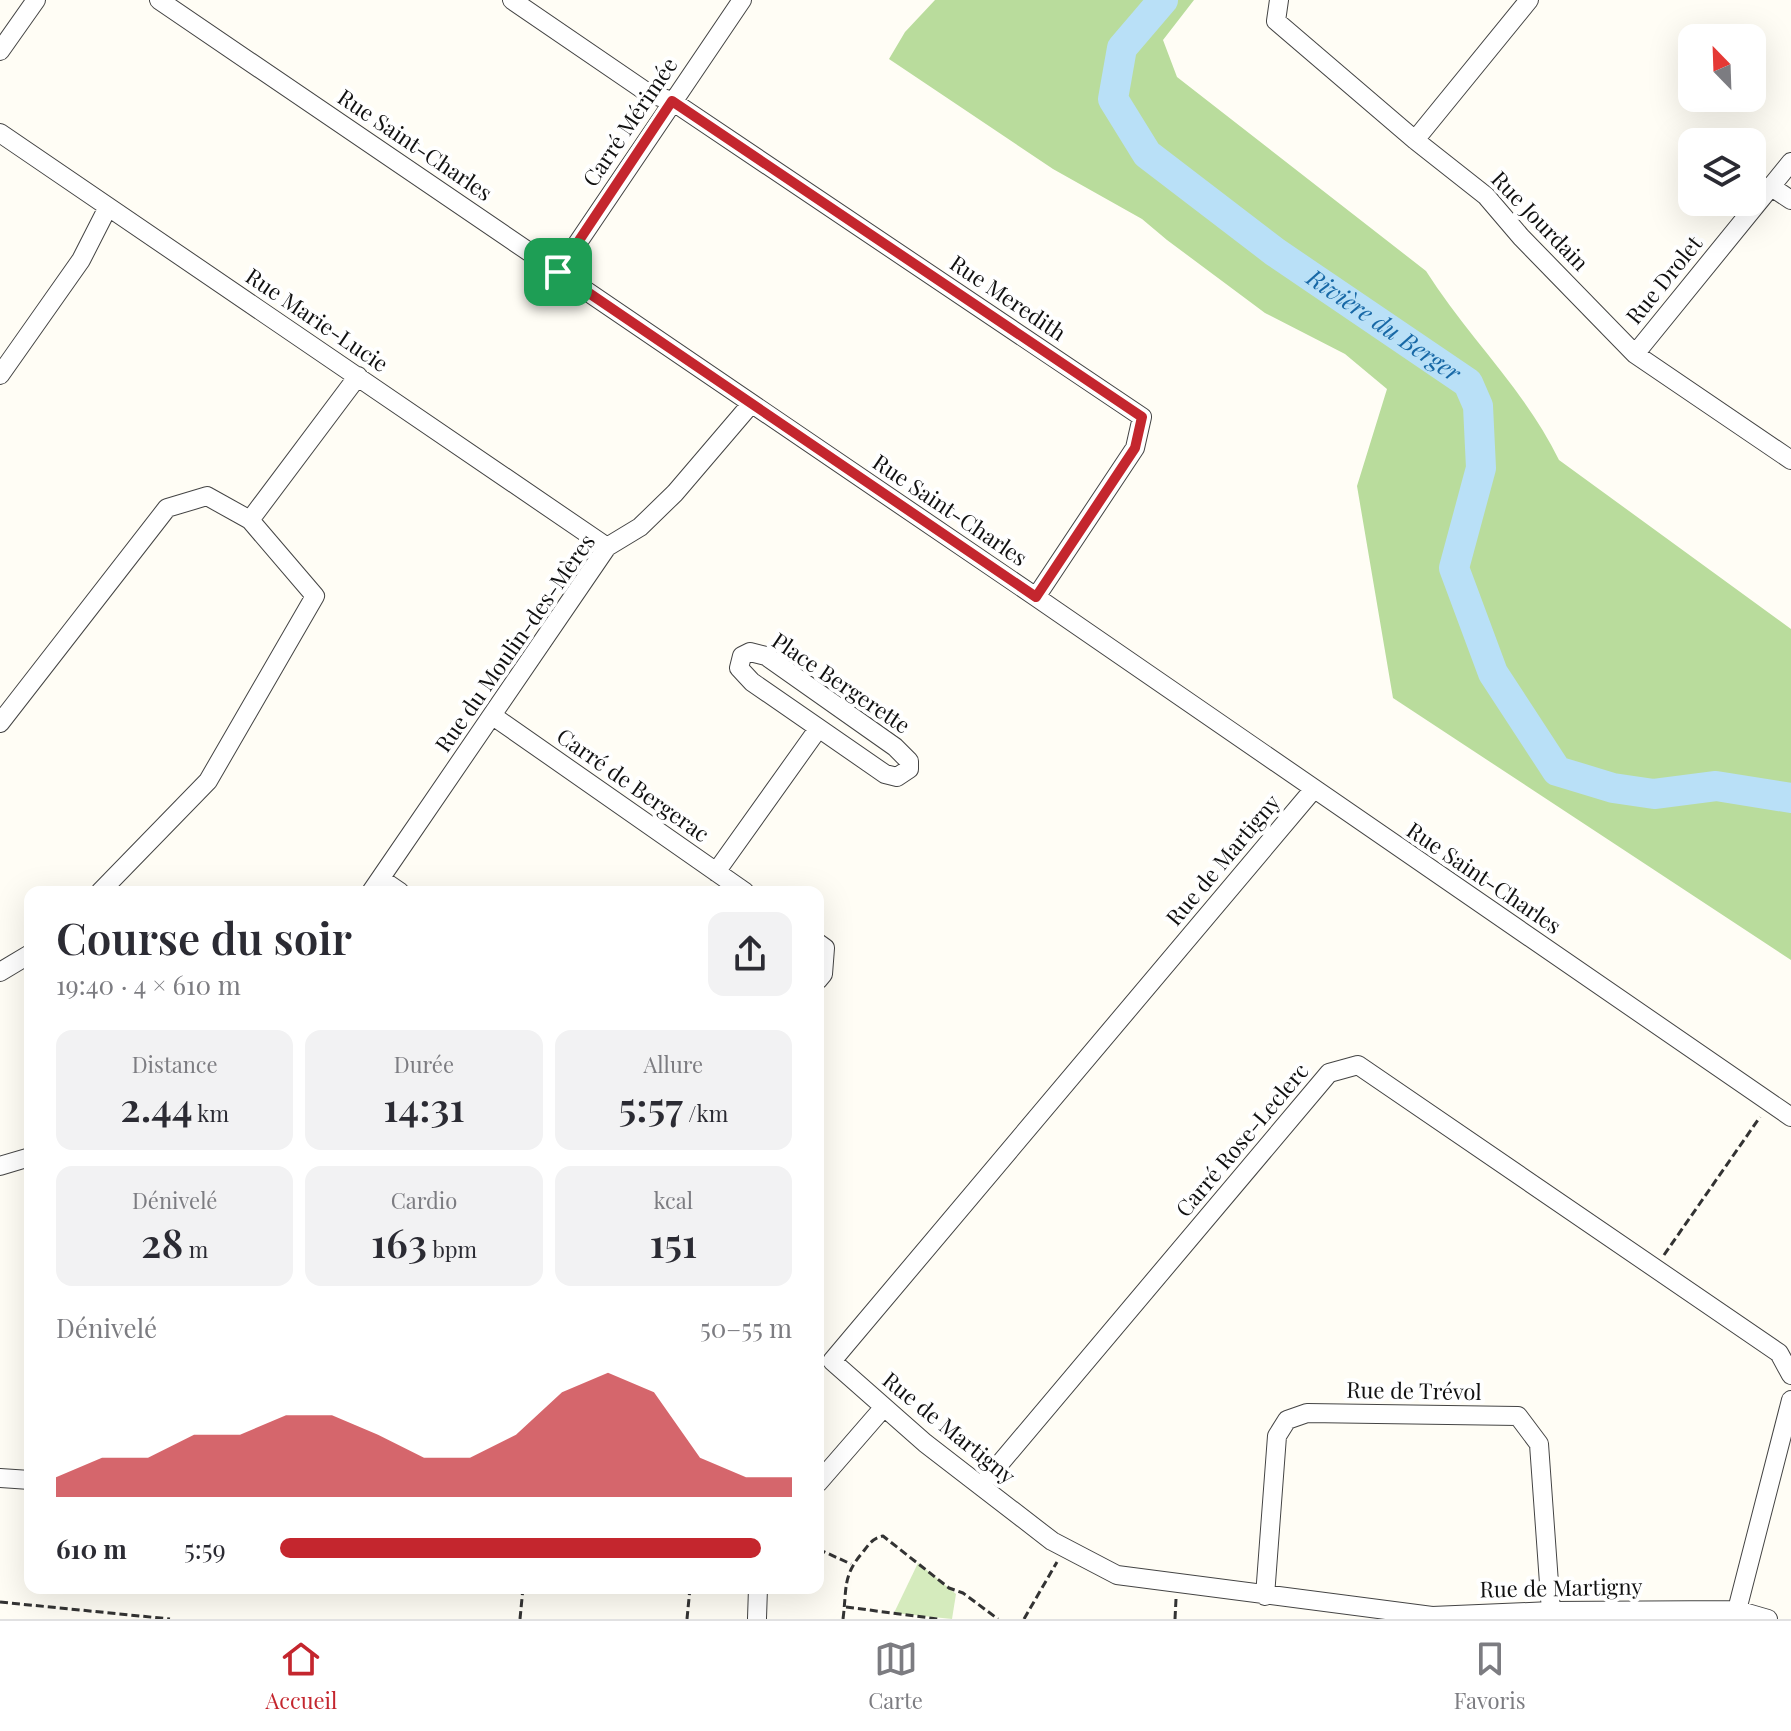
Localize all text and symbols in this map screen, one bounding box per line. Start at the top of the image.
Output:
north arrow [1678,24,1766,112]
map controls [1678,24,1766,216]
street label: Carré Mérimée [575,51,683,192]
street label: Rue Saint-Charles [332,81,499,207]
button: layers [1678,128,1766,216]
street label: Rue Jourdain [1485,164,1596,277]
street label: Rue Drolet [1618,228,1709,330]
pin [524,238,592,306]
street label: Rue Meredith [945,247,1073,347]
icon: arrive [536,250,580,294]
street label: Rue Marie-Lucie [240,260,395,378]
water label: Rivière du Berger [1301,260,1469,388]
street label: Rue Saint-Charles [867,446,1034,572]
street label: Rue du Moulin-des-Mères [427,527,601,757]
street label: Place Bergerette [767,625,917,740]
street label: Carré de Bergerac [551,720,716,848]
street label: Rue de Martigny [1158,787,1286,931]
street label: Rue Saint-Charles [1401,814,1568,940]
text: Course du soir [56,907,352,966]
button: share [708,912,792,996]
text: 19:40 · 4 × 610 m [56,967,241,1002]
text: Distance [132,1049,218,1079]
text: Durée [394,1049,454,1079]
text: Allure [643,1049,703,1079]
street label: Carré Rose-Leclerc [1168,1056,1314,1223]
text: 2.44 [120,1079,193,1132]
text: 14:31 [383,1079,465,1132]
text: 5:57 [618,1079,683,1132]
text: km [193,1098,229,1128]
text: /km [683,1098,728,1128]
text: Dénivelé [132,1185,217,1215]
text: Cardio [391,1185,457,1215]
text: kcal [654,1185,693,1215]
text: 28 [141,1215,183,1268]
text: 163 [371,1215,427,1268]
text: 151 [649,1215,697,1268]
text: m [183,1234,208,1264]
text: bpm [427,1234,477,1264]
text: Dénivelé [56,1310,157,1345]
text: 50–55 m [700,1310,792,1345]
street label: Rue de Martigny [877,1364,1022,1490]
street label: Rue de Trévol [1346,1374,1482,1406]
text: 610 m [56,1531,127,1566]
text: 5:59 [184,1531,226,1566]
street label: Rue de Martigny [1479,1571,1643,1603]
tab: Accueil [265,1637,337,1715]
tab: Carte [868,1637,923,1715]
tab: Favoris [1454,1637,1526,1715]

